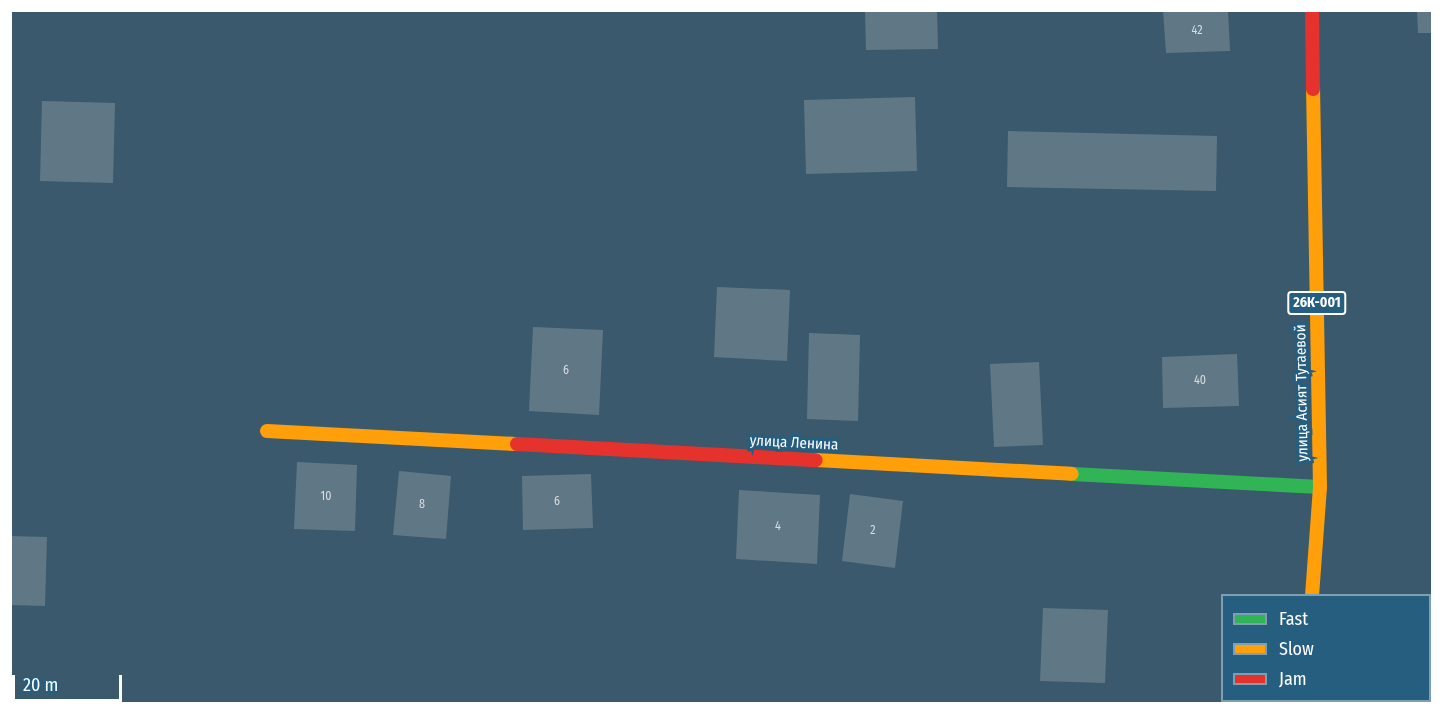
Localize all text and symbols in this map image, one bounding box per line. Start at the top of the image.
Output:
house number: 42 [1192,24,1202,38]
road number: 26К-001 [1287,292,1347,314]
street label: улица Асият Тутаевой [1292,324,1312,462]
house number: 6 [563,364,569,378]
house number: 40 [1194,374,1206,388]
street label: улица Ленина [749,432,839,454]
house number: 10 [321,490,331,504]
house number: 6 [554,495,560,509]
house number: 8 [419,498,425,512]
house number: 4 [775,520,781,534]
house number: 2 [870,524,876,538]
legend [1221,594,1431,702]
text: Fast [1279,608,1308,630]
text: Slow [1279,638,1314,660]
scale bar [15,663,124,701]
text: Jam [1279,668,1307,690]
text: 20 m [23,674,58,696]

